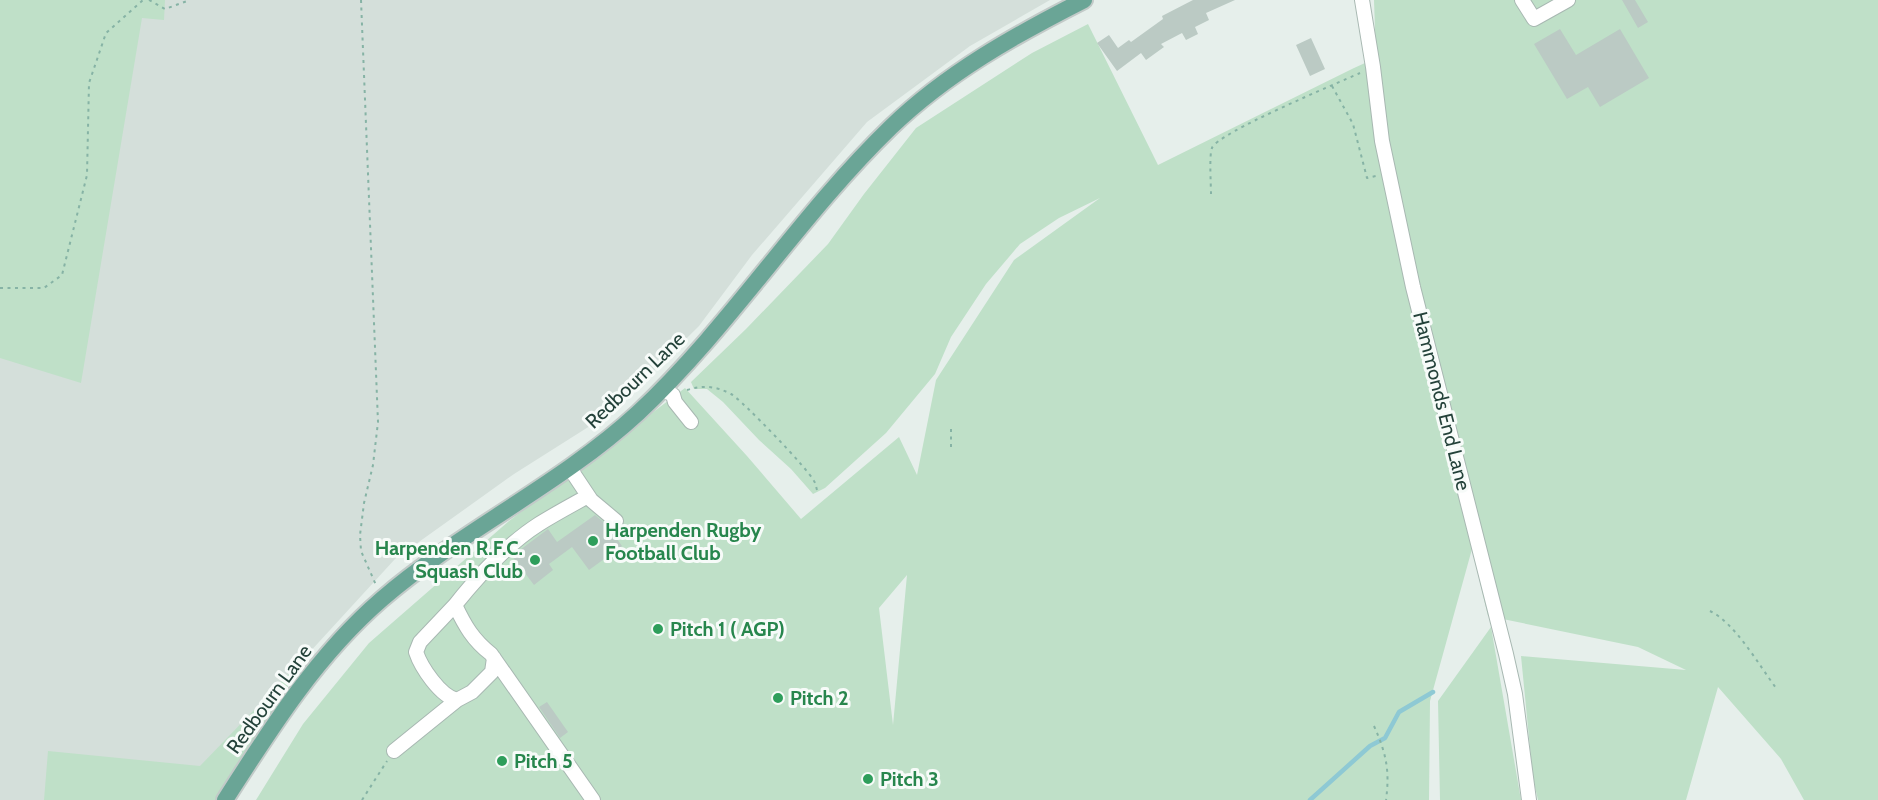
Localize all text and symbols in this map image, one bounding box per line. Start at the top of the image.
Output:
street label: Hammonds End Lane [1408,309,1476,493]
street label: Redbourn Lane [580,327,690,433]
place label: Harpenden Rugby Football Club [605,518,762,565]
marker: Harpenden Rugby Football Club [586,534,600,548]
place label: Harpenden R.F.C. Squash Club [375,536,523,583]
marker: Harpenden R.F.C. Squash Club [528,553,542,567]
place label: Pitch 1 ( AGP) [670,617,785,641]
marker: Pitch 1 ( AGP) [651,622,665,636]
street label: Redbourn Lane [221,640,317,758]
place label: Pitch 2 [790,686,849,710]
marker: Pitch 2 [771,691,785,705]
place label: Pitch 5 [514,749,573,773]
marker: Pitch 5 [495,754,509,768]
place label: Pitch 3 [880,767,939,791]
marker: Pitch 3 [861,772,875,786]

